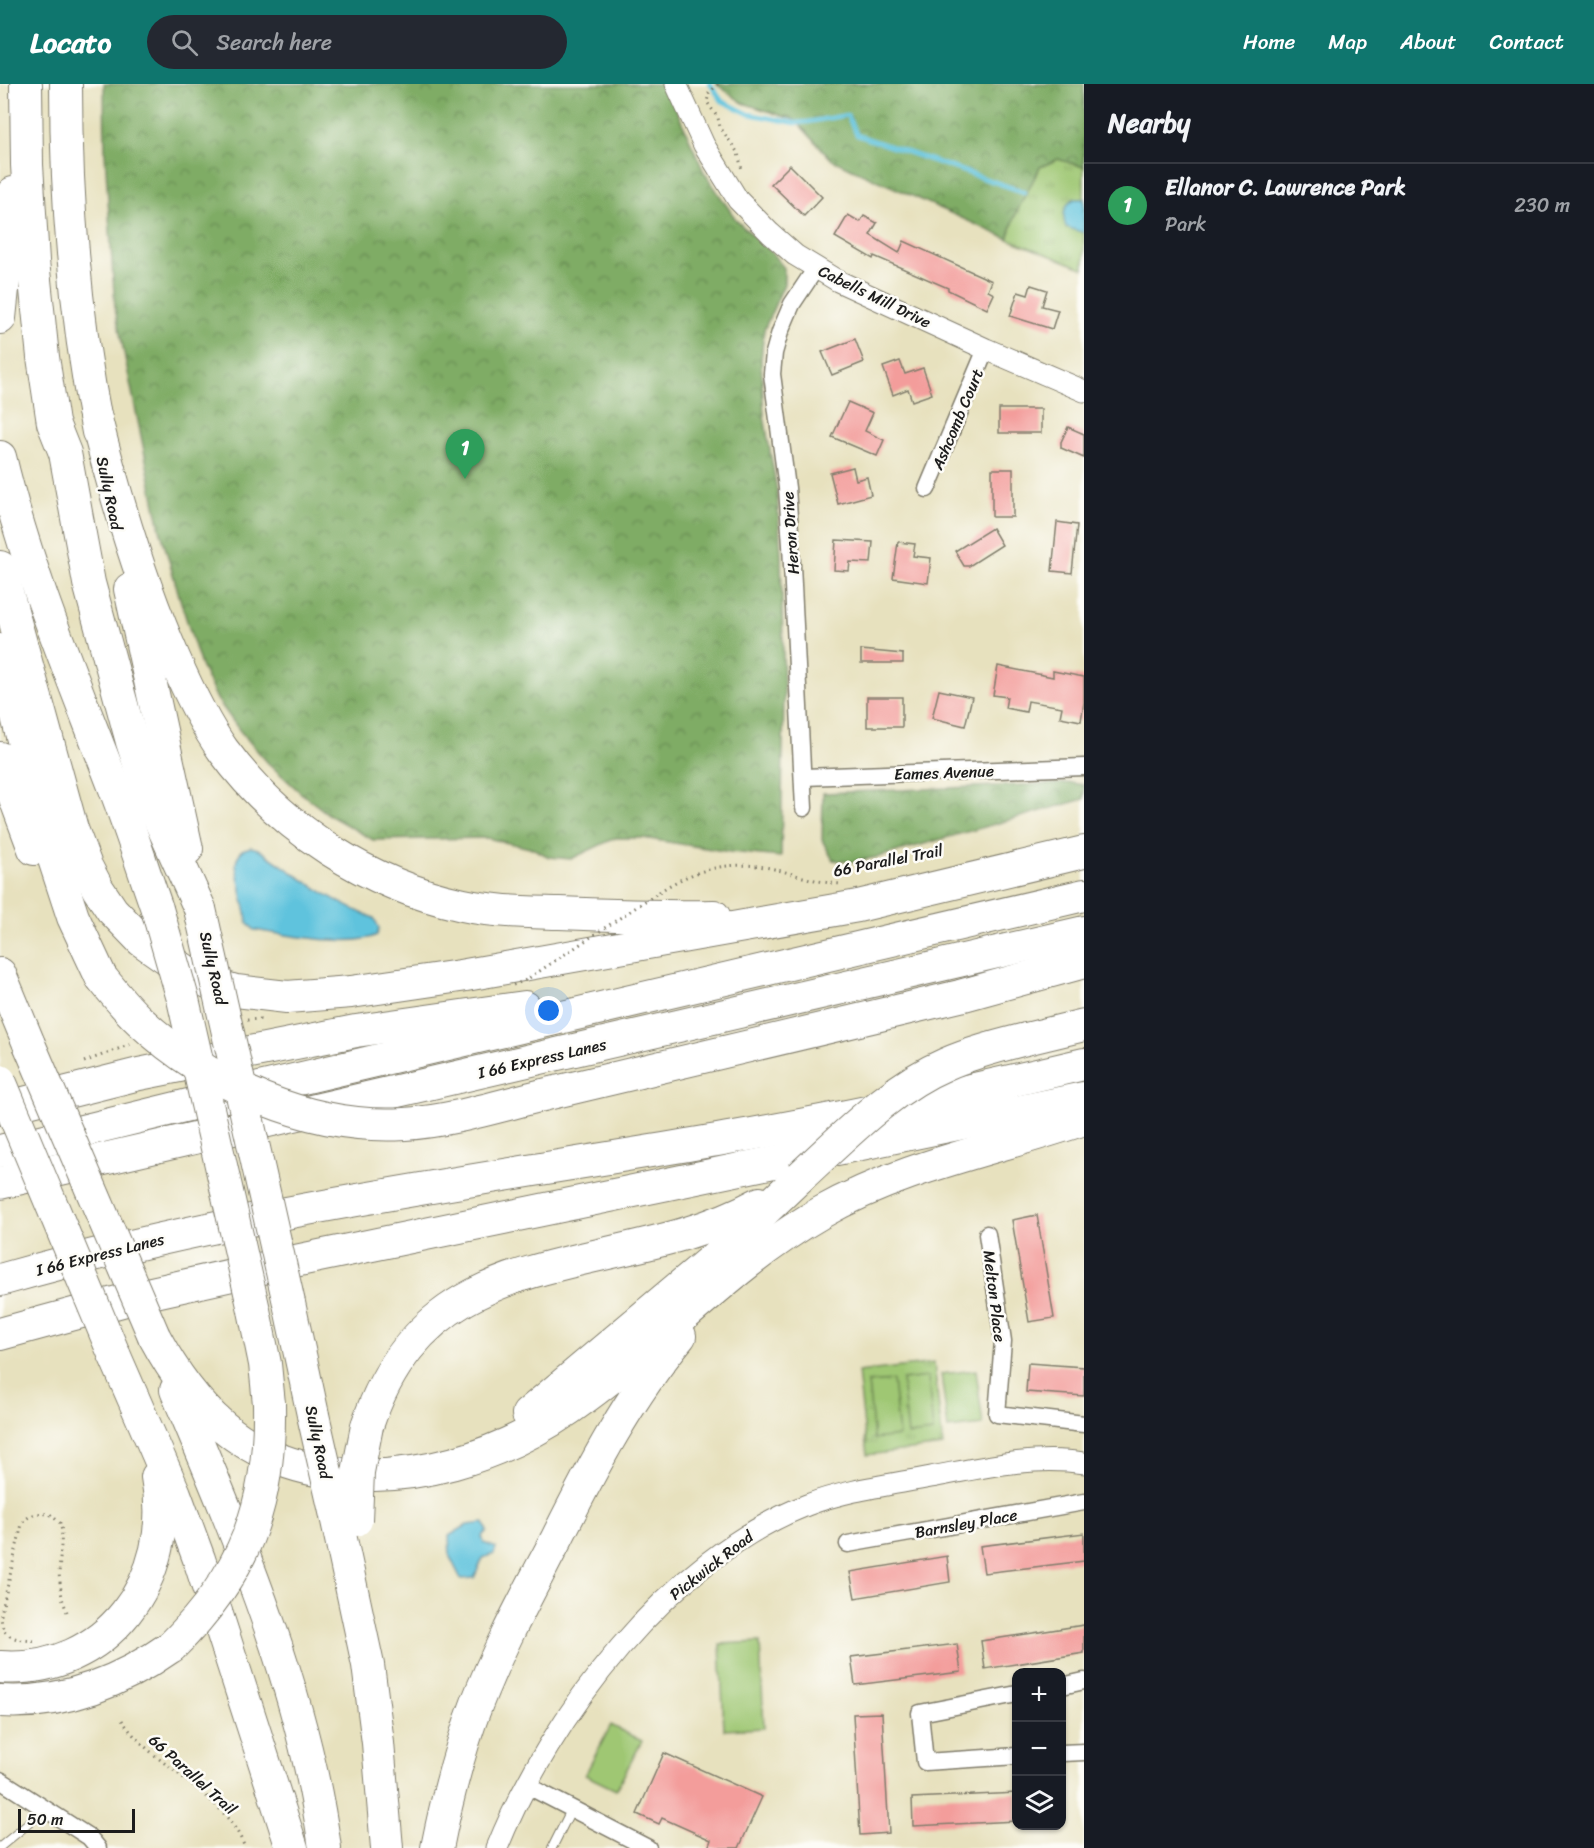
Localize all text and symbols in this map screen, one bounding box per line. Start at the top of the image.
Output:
search box [147,15,567,69]
text: Locato [30,18,111,67]
text: Search here [216,23,332,62]
text: Home [1243,23,1295,61]
text: Map [1328,23,1367,61]
text: About [1400,23,1457,61]
text: Contact [1490,23,1564,61]
icon: search [168,26,201,59]
text: Nearby [1108,100,1190,146]
text: Ellanor C. Lawrence Park [1165,168,1406,207]
text: 1 [1123,188,1132,223]
text: 230 m [1514,188,1570,223]
text: Park [1165,207,1206,242]
street label: Cabells Mill Drive [813,257,936,336]
street label: Ashcomb Court [923,364,992,475]
pin: 1 [446,430,484,479]
street label: Sully Road [88,454,132,534]
street label: Heron Drive [773,490,808,575]
street label: Eames Avenue [894,756,994,789]
street label: 66 Parallel Trail [831,836,946,885]
street label: Sully Road [191,929,236,1009]
your location [534,996,563,1025]
street label: I 66 Express Lanes [474,1029,610,1088]
street label: I 66 Express Lanes [32,1224,168,1285]
street label: Melton Place [974,1248,1015,1344]
street label: Sully Road [297,1403,341,1483]
street label: Barnsley Place [913,1500,1020,1547]
street label: Pickwick Road [663,1522,761,1608]
map controls [1012,1668,1066,1830]
button: + [1012,1668,1066,1722]
button: − [1012,1722,1066,1776]
street label: 66 Parallel Trail [142,1726,244,1823]
button: layers [1012,1776,1066,1830]
text: 50 m [27,1805,63,1834]
scale bar [18,1806,135,1834]

